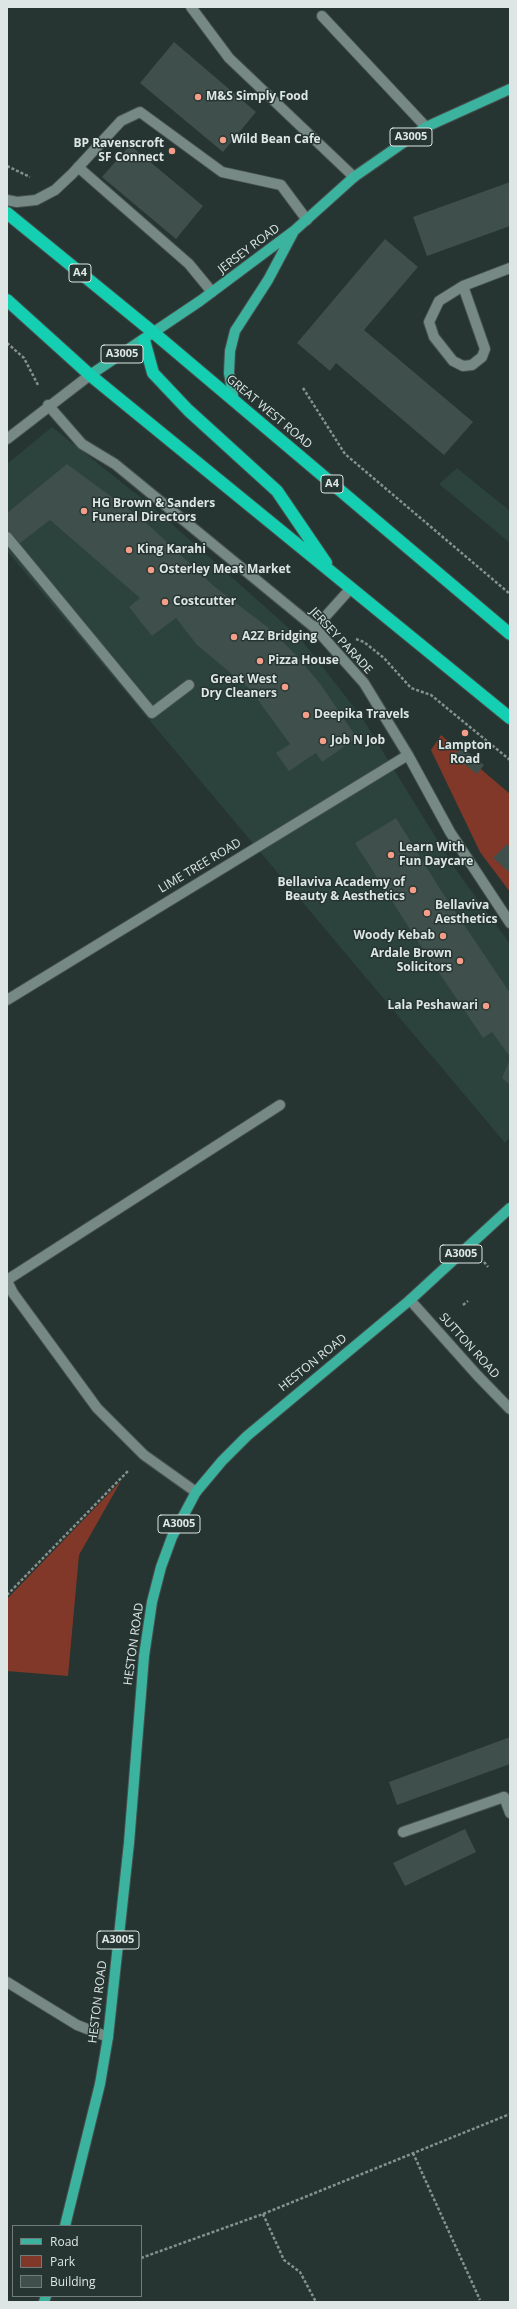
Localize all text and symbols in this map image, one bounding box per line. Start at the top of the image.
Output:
place label: M&S Simply Food [206,90,308,104]
marker: M&S Simply Food [193,92,203,102]
road number: A3005 [390,128,432,146]
place label: Wild Bean Cafe [231,133,321,147]
marker: Wild Bean Cafe [218,135,228,145]
place label: BP Ravenscroft SF Connect [73,137,164,165]
marker: BP Ravenscroft SF Connect [167,146,177,156]
street label: JERSEY ROAD [215,221,283,277]
road number: A4 [69,264,91,282]
road number: A3005 [101,345,143,363]
street label: GREAT WEST ROAD [223,372,315,452]
road number: A4 [321,475,343,493]
place label: HG Brown & Sanders Funeral Directors [92,497,215,525]
marker: HG Brown & Sanders Funeral Directors [79,506,89,516]
place label: King Karahi [137,543,206,557]
marker: King Karahi [124,545,134,555]
place label: Osterley Meat Market [159,563,291,577]
marker: Osterley Meat Market [146,565,156,575]
place label: Costcutter [173,595,236,609]
marker: Costcutter [160,597,170,607]
street label: JERSEY PARADE [307,605,375,677]
place label: A2Z Bridging [242,630,317,644]
marker: A2Z Bridging [229,632,239,642]
place label: Pizza House [268,654,339,668]
marker: Pizza House [255,656,265,666]
place label: Great West Dry Cleaners [201,673,277,701]
marker: Great West Dry Cleaners [280,682,290,692]
place label: Deepika Travels [314,708,409,722]
marker: Deepika Travels [301,710,311,720]
marker: Lampton Road [460,728,470,738]
place label: Job N Job [331,734,385,748]
marker: Job N Job [318,736,328,746]
place label: Lampton Road [438,739,492,767]
street label: LIME TREE ROAD [156,836,244,896]
place label: Learn With Fun Daycare [399,841,473,869]
marker: Learn With Fun Daycare [386,850,396,860]
place label: Bellaviva Academy of Beauty & Aesthetics [277,876,405,904]
marker: Bellaviva Academy of Beauty & Aesthetics [408,885,418,895]
place label: Bellaviva Aesthetics [435,899,498,927]
marker: Bellaviva Aesthetics [422,908,432,918]
place label: Woody Kebab [354,929,435,943]
marker: Woody Kebab [438,931,448,941]
place label: Ardale Brown Solicitors [370,947,452,975]
marker: Ardale Brown Solicitors [455,956,465,966]
place label: Lala Peshawari [388,999,478,1013]
marker: Lala Peshawari [481,1001,491,1011]
road number: A3005 [440,1245,482,1263]
street label: SUTTON ROAD [436,1310,502,1382]
street label: HESTON ROAD [276,1331,350,1395]
road number: A3005 [158,1515,200,1533]
street label: HESTON ROAD [121,1602,147,1686]
road number: A3005 [97,1931,139,1949]
street label: HESTON ROAD [86,1960,110,2044]
legend [12,2225,142,2297]
text: Road [50,2233,79,2250]
text: Park [50,2253,75,2270]
text: Building [50,2273,95,2290]

